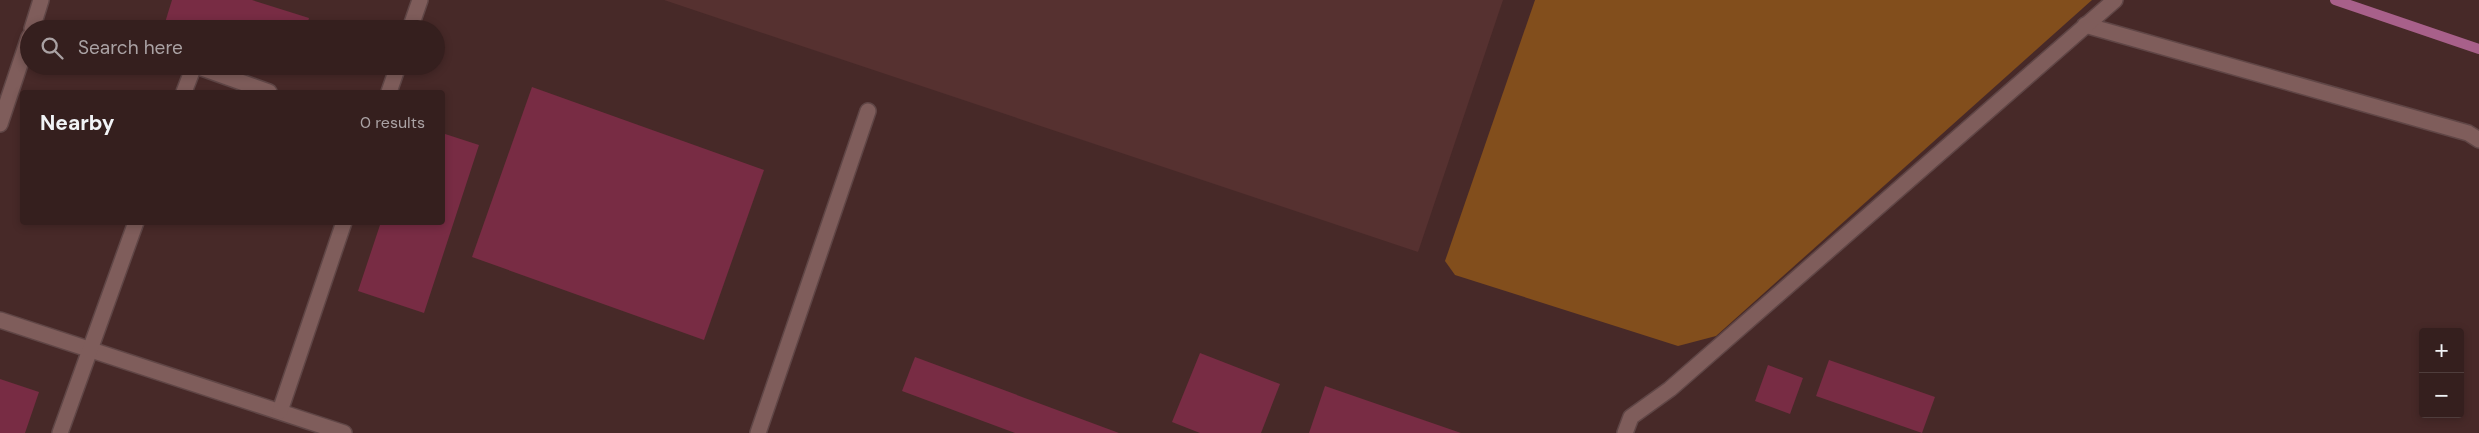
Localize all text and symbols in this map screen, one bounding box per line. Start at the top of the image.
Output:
search box [20,20,445,75]
icon: search [38,34,66,62]
text: Search here [78,35,183,60]
text: Nearby [40,109,114,137]
text: 0 results [360,112,425,133]
map controls [2419,328,2464,418]
button: + [2419,328,2464,373]
button: − [2419,373,2464,418]

